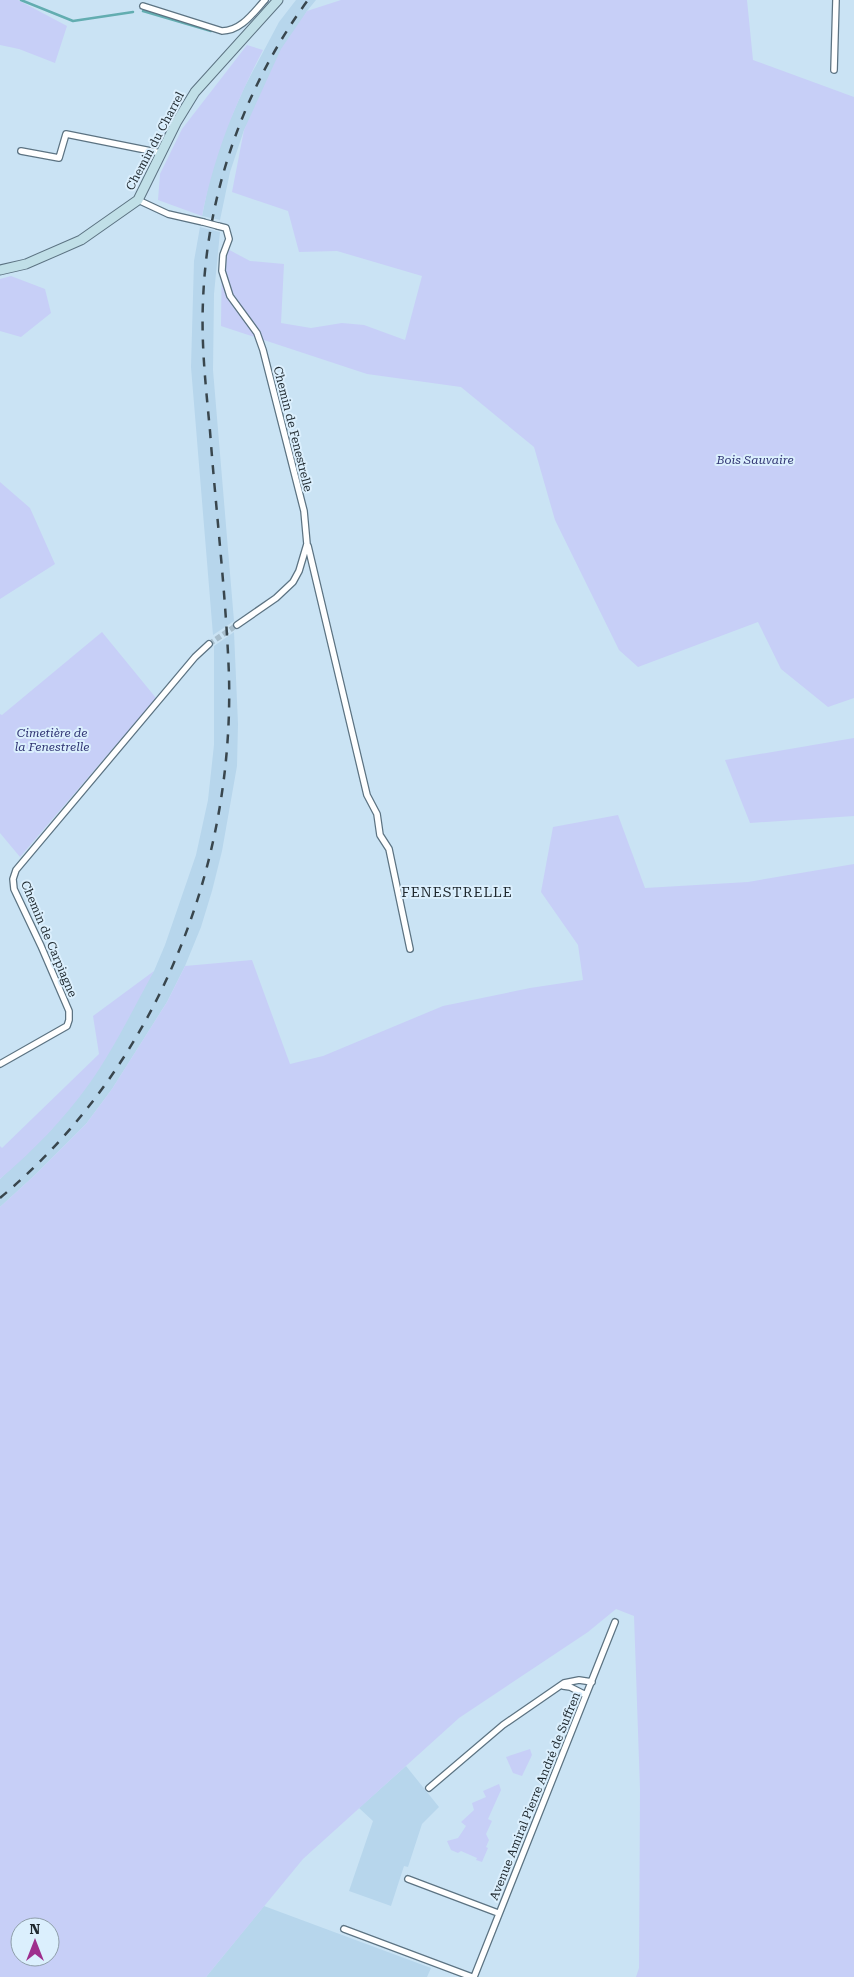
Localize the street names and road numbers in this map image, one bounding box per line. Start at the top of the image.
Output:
street label: Chemin du Charrel [123,89,187,193]
street label: Chemin de Fenestrelle [271,365,315,494]
street label: Chemin de Carpiagne [18,879,80,1000]
street label: Avenue Amiral Pierre André de Suffren [487,1690,583,1902]

